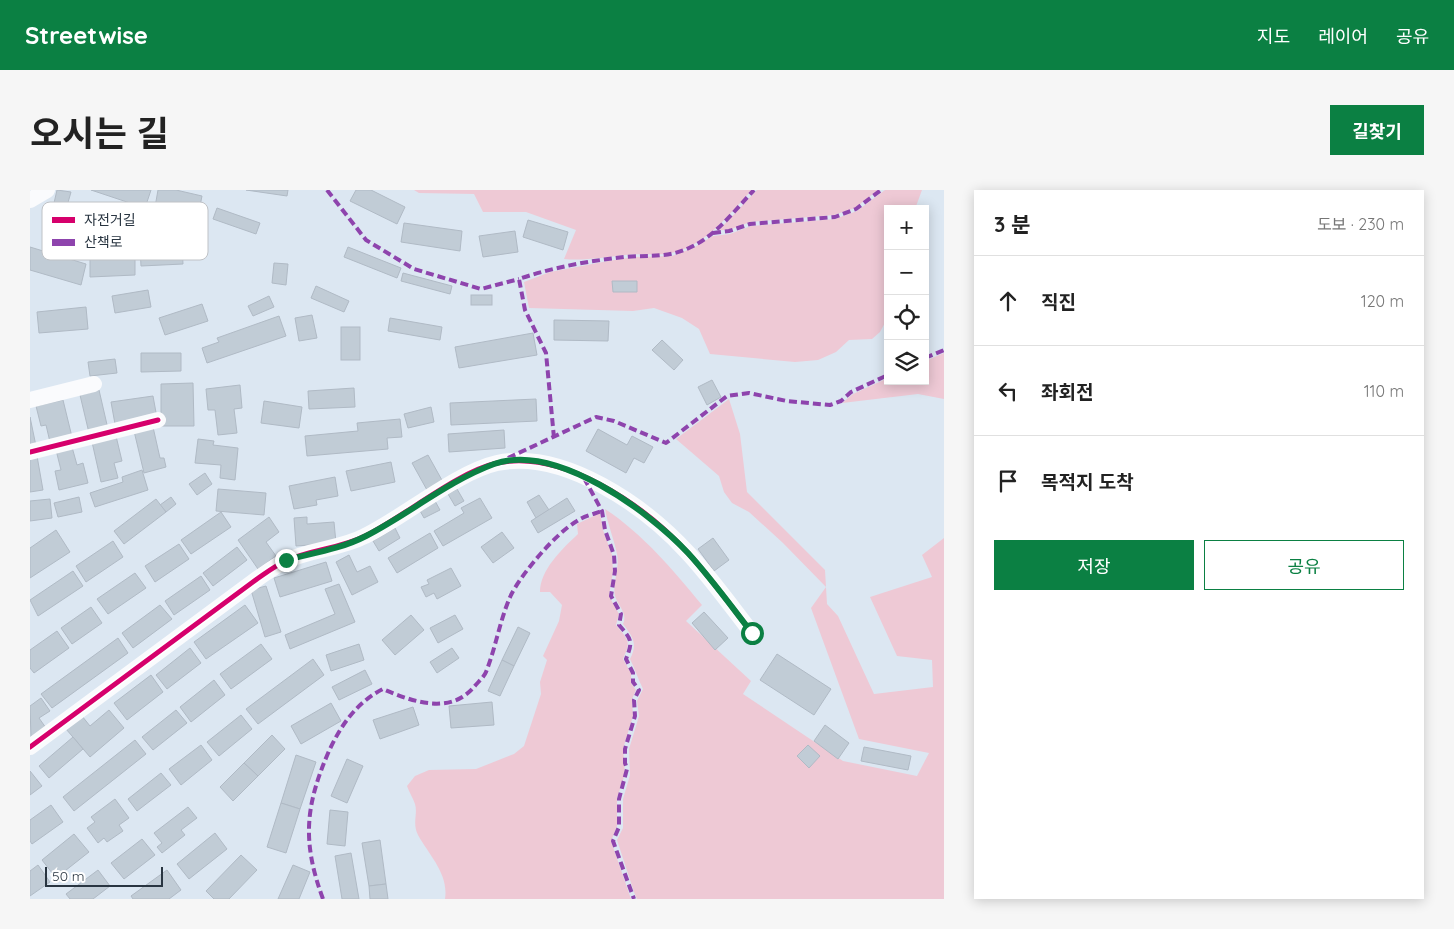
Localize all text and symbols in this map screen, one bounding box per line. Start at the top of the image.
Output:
text: Streetwise [25,20,148,50]
text: 지도 [1257,25,1290,48]
text: 레이어 [1318,25,1368,48]
text: 공유 [1396,25,1429,48]
button: 길찾기 [1330,105,1424,155]
text: 오시는 길 [30,111,169,155]
legend [42,202,208,260]
map controls [884,205,929,385]
button: + [884,205,929,250]
text: 자전거길 [84,211,136,229]
text: 3 분 [994,211,1030,237]
text: 도보 · 230 m [1317,214,1404,234]
text: 산책로 [84,233,123,251]
button: − [884,250,929,295]
icon: ahead [994,287,1022,315]
text: 직진 [1041,290,1076,314]
text: 120 m [1361,291,1404,311]
button: locate [884,295,929,340]
button: layers [884,340,929,385]
icon: left [994,377,1022,405]
text: 좌회전 [1041,380,1093,404]
text: 110 m [1364,381,1404,401]
icon: arrive [994,467,1022,495]
text: 목적지 도착 [1041,470,1134,494]
button: 저장 [994,540,1194,590]
button: 공유 [1204,540,1404,590]
route end [275,549,298,572]
route start [741,622,764,645]
scale bar [45,864,162,887]
text: 50 m [52,867,85,885]

